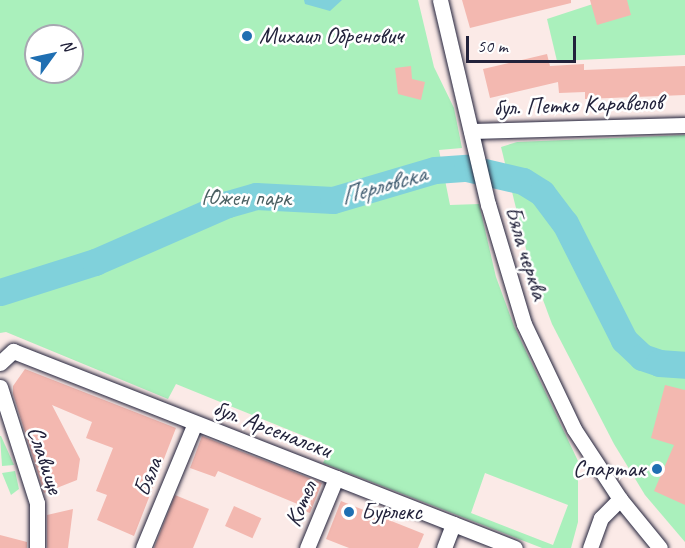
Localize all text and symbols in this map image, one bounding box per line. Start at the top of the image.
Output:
place label: Михаил Обренович [259,22,404,50]
north arrow [24,24,84,84]
scale bar [469,24,578,62]
marker: Михаил Обренович [240,29,254,43]
text: 50 m [477,35,508,57]
text: N [56,36,79,55]
street label: бул. Петко Каравелов [493,88,663,122]
water label: Перловска [337,158,429,212]
park label: Южен парк [200,184,292,212]
street label: Бяла черква [498,203,554,303]
street label: бул. Арсеналски [209,393,335,465]
street label: Славище [21,423,69,497]
street label: Бяла [127,454,169,500]
place label: Спартак [573,455,645,483]
marker: Спартак [650,462,664,476]
street label: Котел [279,477,323,531]
place label: Бурлекс [361,498,422,526]
marker: Бурлекс [342,505,356,519]

